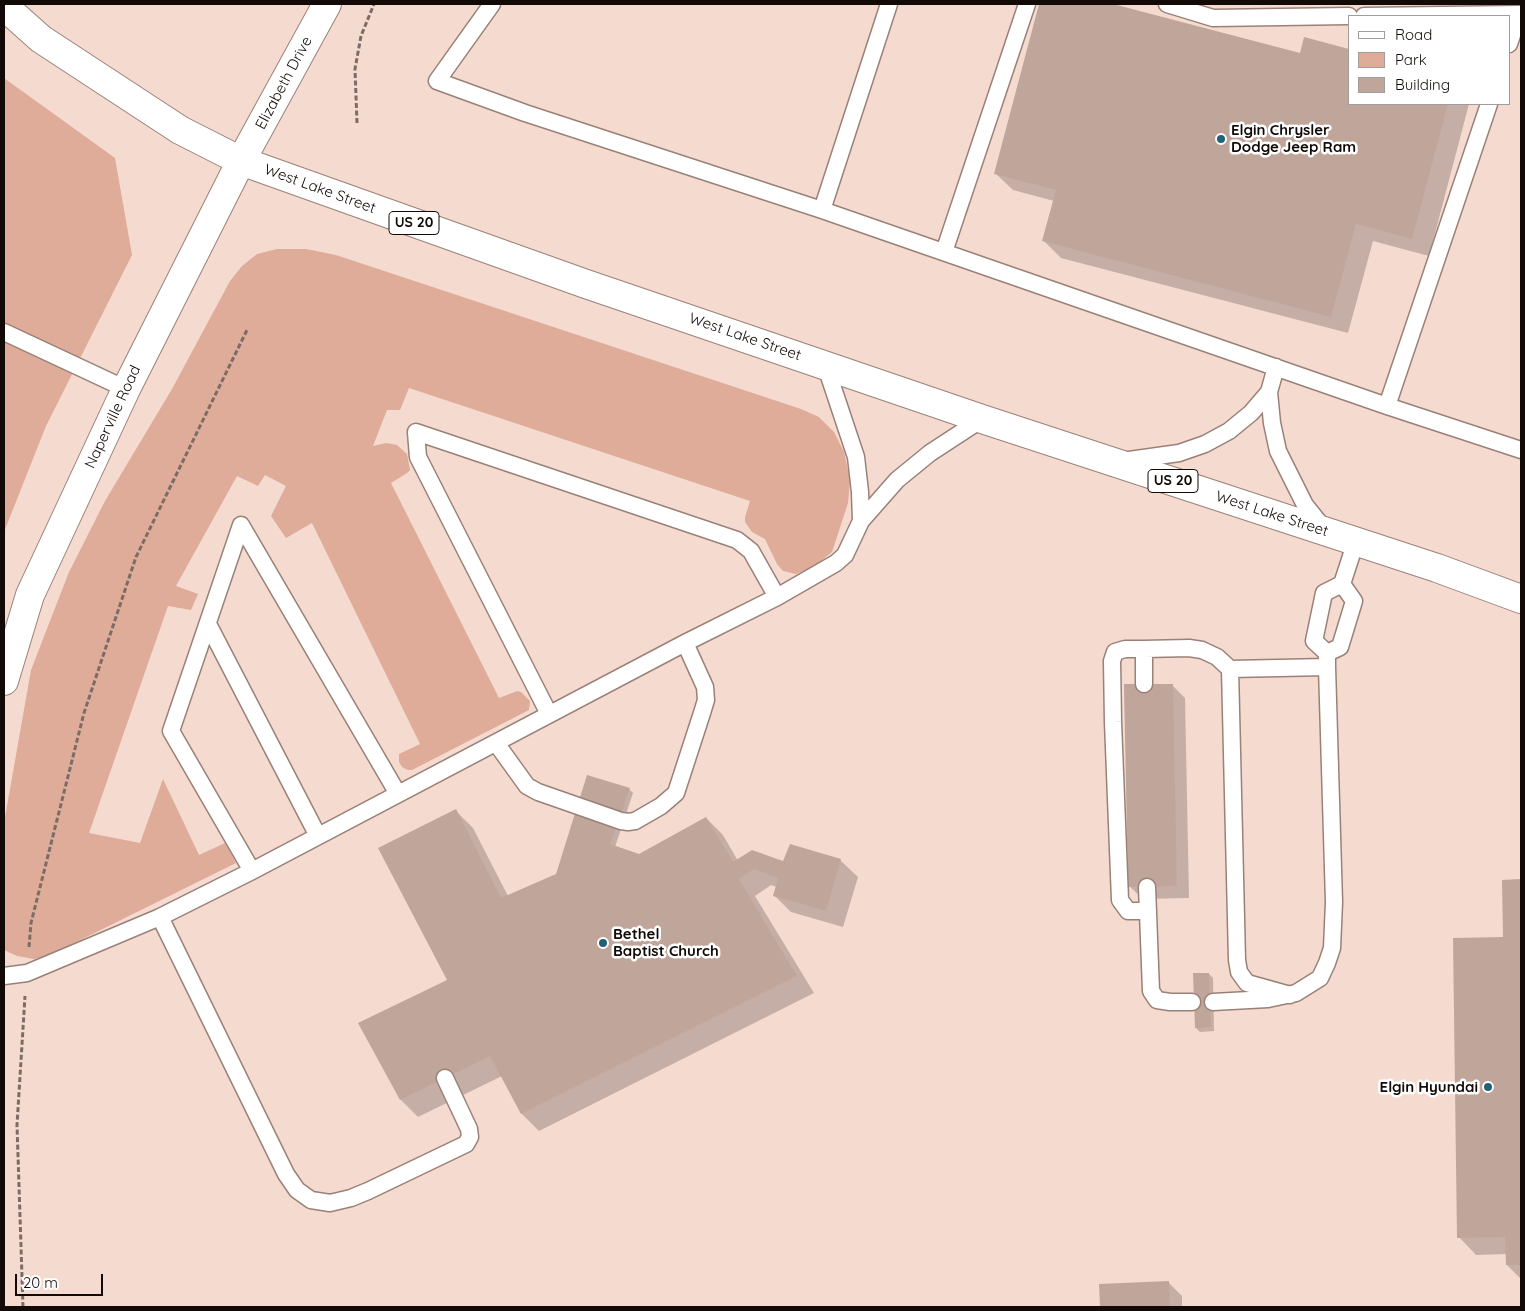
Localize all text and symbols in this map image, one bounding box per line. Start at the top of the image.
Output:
legend [1348,15,1510,105]
text: Road [1395,25,1432,44]
street label: Elizabeth Drive [252,33,316,133]
text: Park [1395,50,1427,69]
text: Building [1395,75,1450,94]
place label: Elgin Chrysler Dodge Jeep Ram [1231,121,1356,156]
marker: Elgin Chrysler Dodge Jeep Ram [1215,133,1227,145]
street label: West Lake Street [262,160,378,218]
road number: US 20 [389,212,439,234]
street label: West Lake Street [687,309,803,365]
street label: Naperville Road [81,363,145,471]
road number: US 20 [1148,470,1198,492]
street label: West Lake Street [1213,487,1331,541]
place label: Bethel Baptist Church [613,925,719,960]
marker: Bethel Baptist Church [597,937,609,949]
place label: Elgin Hyundai [1380,1078,1478,1096]
marker: Elgin Hyundai [1482,1081,1494,1093]
scale bar [18,1264,105,1296]
text: 20 m [23,1273,58,1292]

